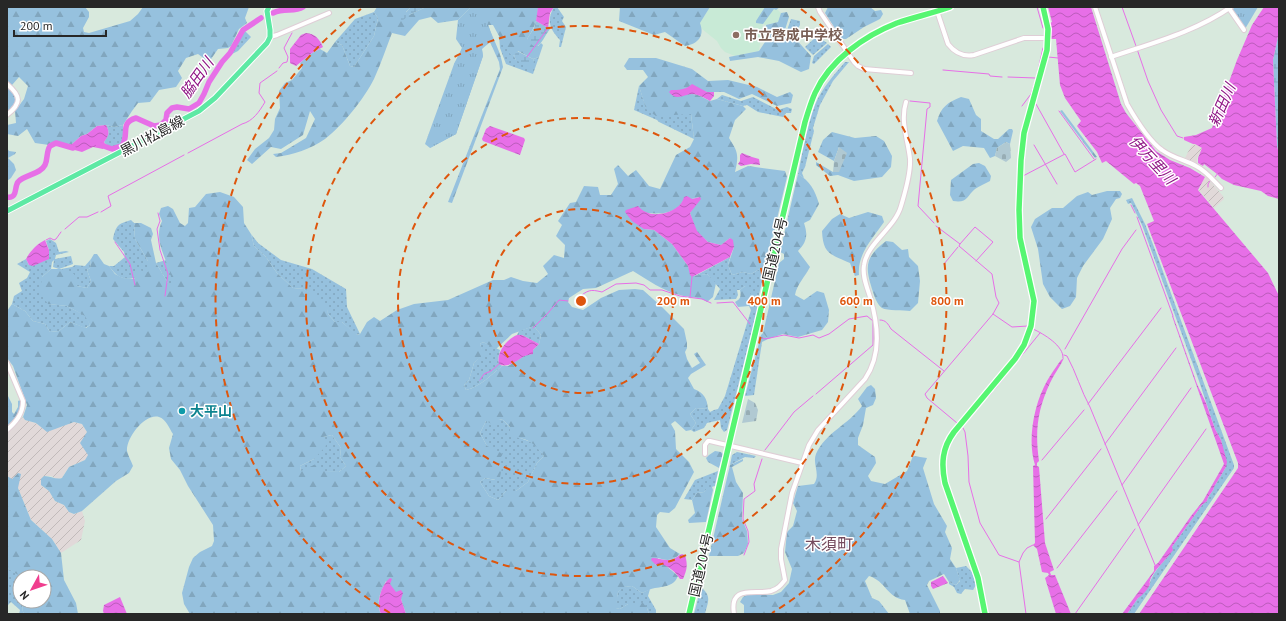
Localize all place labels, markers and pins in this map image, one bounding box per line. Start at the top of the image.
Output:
place label: 市立啓成中学校 [744,26,842,44]
marker: 市立啓成中学校 [731,30,741,40]
centre of rings [574,294,588,308]
place label: 大平山 [190,402,232,420]
marker: 大平山 [177,406,187,416]

